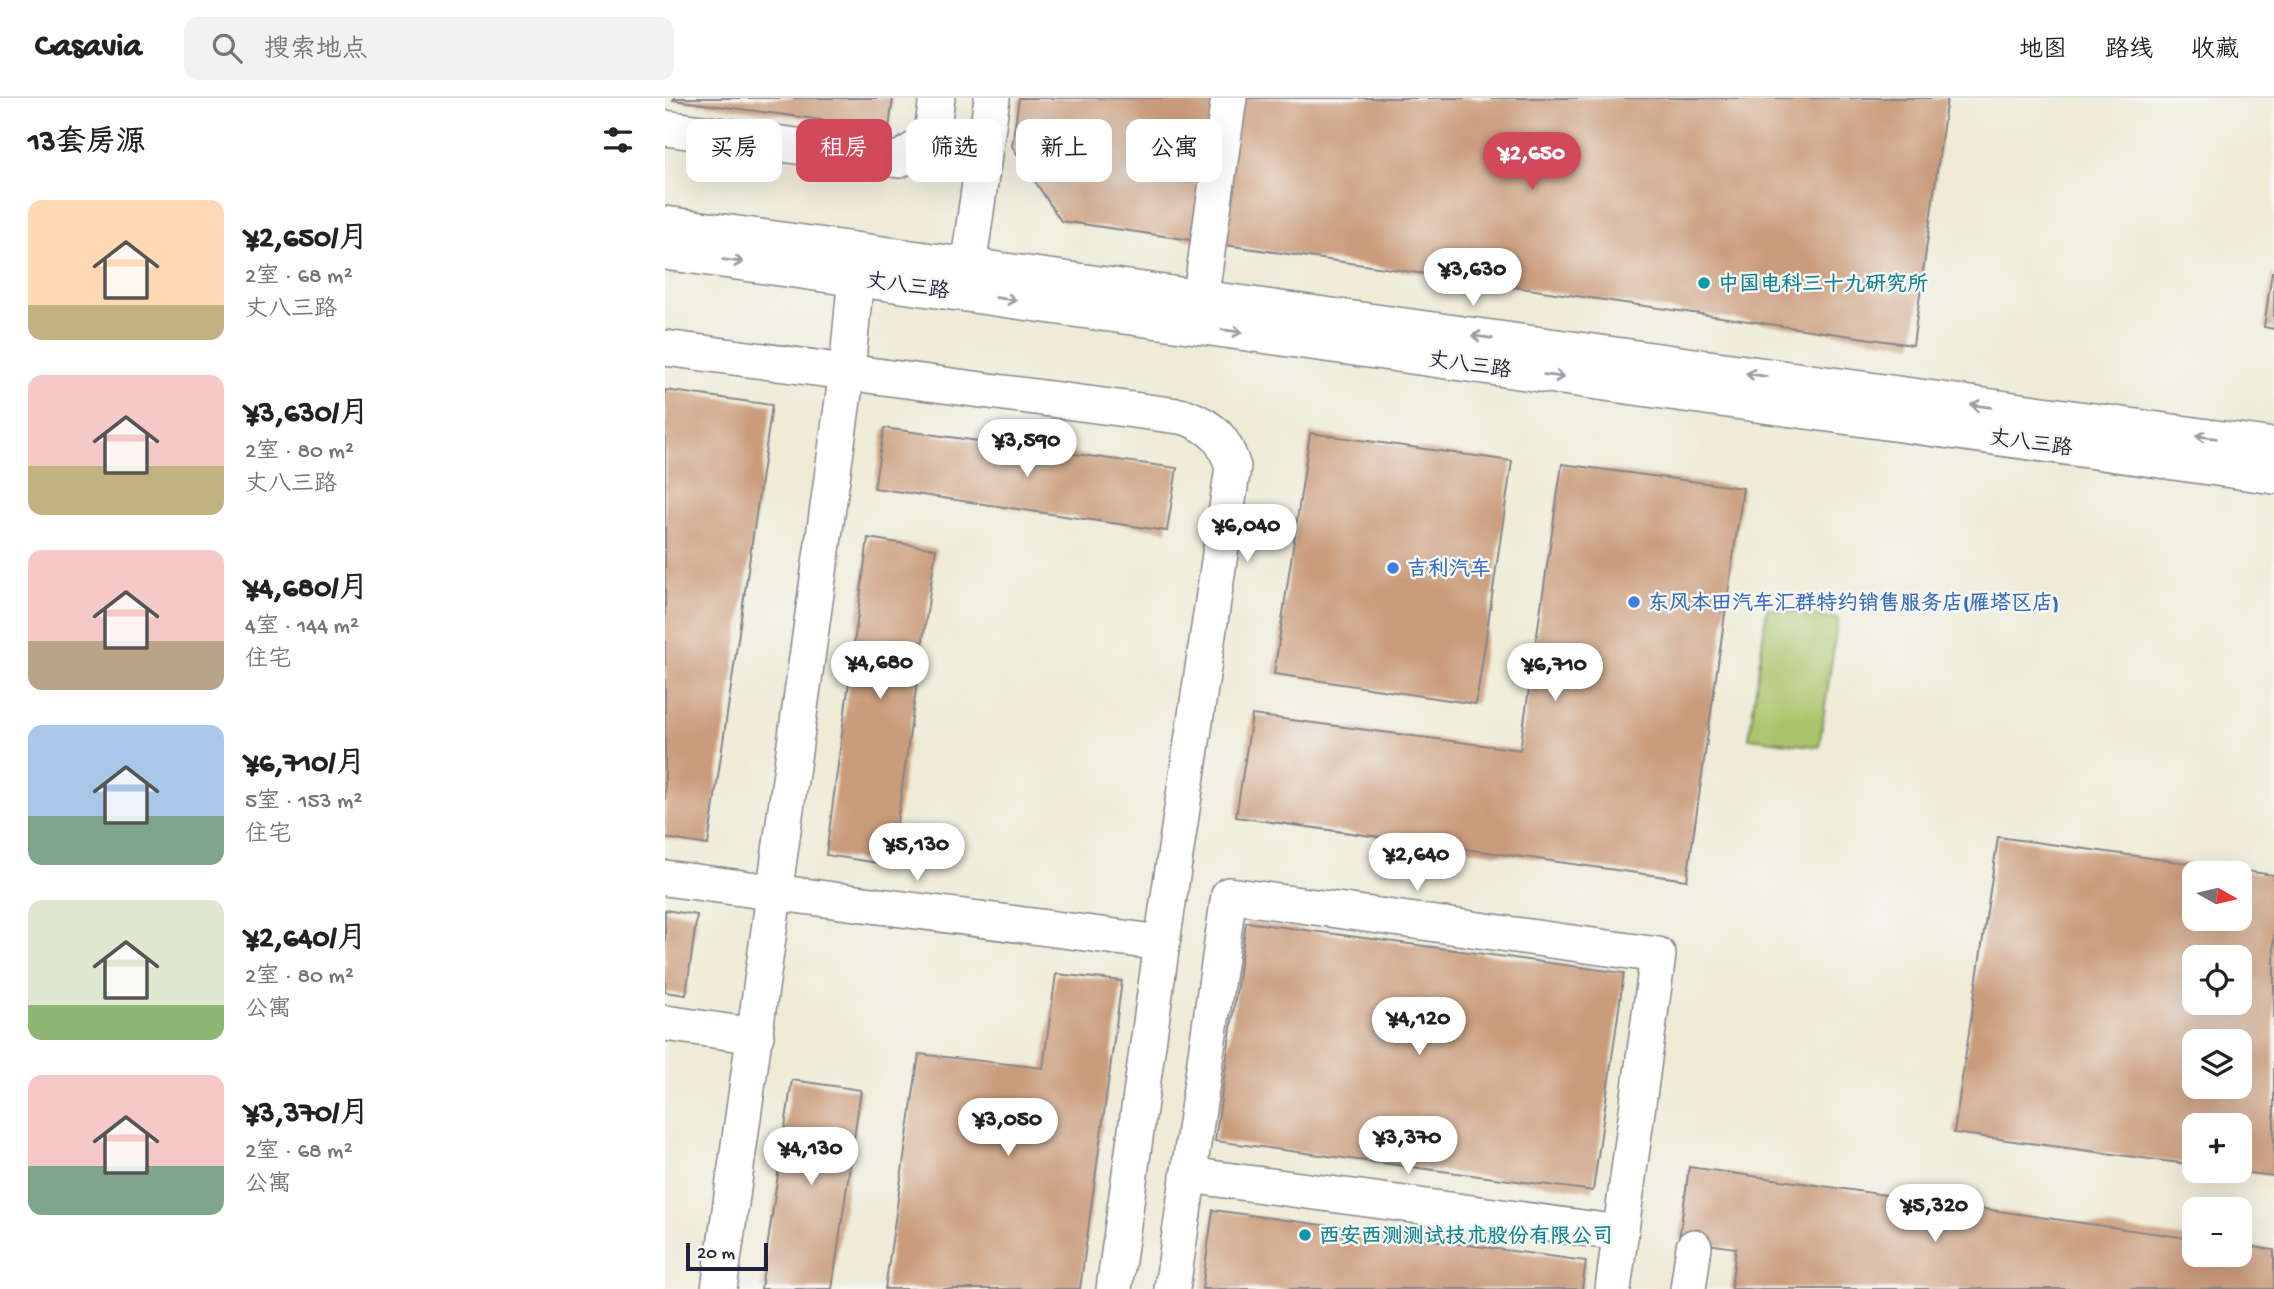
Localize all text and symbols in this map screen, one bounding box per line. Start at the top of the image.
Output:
search box [184,17,674,80]
text: Casavia [35,29,142,67]
icon: search [208,29,246,67]
text: 搜索地点 [264,36,368,67]
text: 地图 [2019,37,2067,66]
text: 路线 [2105,37,2153,66]
text: 收藏 [2191,37,2239,66]
chip: 买房 [686,119,782,182]
chip: 租房 [796,119,892,182]
chip: 筛选 [906,119,1002,182]
chip: 新上 [1016,119,1112,182]
chip: 公寓 [1126,119,1222,182]
icon: filters [599,121,637,159]
text: 13套房源 [28,127,146,162]
pin: ¥2,650 [1475,132,1589,192]
text: ¥2,650 [1499,141,1565,168]
text: ¥2,650/月 [245,223,368,258]
icon: home [84,228,168,312]
pin: ¥3,630 [1416,248,1530,308]
one-way arrow [721,255,743,268]
text: ¥3,630 [1440,257,1506,284]
text: 2室 · 68 m² [245,264,353,291]
street label: 丈八三路 [864,268,951,307]
place label: 中国电科三十九研究所 [1718,272,1928,299]
marker: 中国电科三十九研究所 [1696,275,1712,291]
one-way arrow [995,293,1017,306]
text: 丈八三路 [245,297,337,324]
one-way arrow [1220,324,1243,337]
one-way arrow [1471,331,1494,344]
street label: 丈八三路 [1426,347,1513,386]
one-way arrow [1745,368,1767,381]
one-way arrow [1542,369,1565,382]
text: ¥3,630/月 [245,398,369,433]
one-way arrow [1970,399,1993,412]
icon: home [84,403,168,487]
pin: ¥3,590 [970,420,1084,479]
street label: 丈八三路 [1987,425,2074,464]
text: ¥3,590 [994,428,1060,455]
one-way arrow [2196,430,2218,443]
text: 2室 · 80 m² [245,439,354,466]
text: 丈八三路 [245,472,337,499]
pin: ¥6,040 [1190,504,1304,564]
text: ¥6,040 [1214,513,1280,540]
place label: 吉利汽车 [1407,557,1491,584]
marker: 吉利汽车 [1385,560,1401,576]
text: ¥4,680/月 [245,573,368,608]
icon: home [84,578,168,662]
place label: 东风本田汽车汇群特约销售服务店(雁塔区店) [1648,591,2059,618]
marker: 东风本田汽车汇群特约销售服务店(雁塔区店) [1626,594,1642,610]
text: 4室 · 144 m² [245,614,359,641]
pin: ¥4,680 [823,642,937,701]
pin: ¥6,710 [1498,644,1612,703]
text: 住宅 [245,647,291,674]
text: ¥4,680 [847,650,913,677]
text: ¥6,710 [1523,652,1587,679]
text: ¥6,710/月 [245,748,366,783]
icon: home [84,753,168,837]
text: 5室 · 153 m² [245,789,362,816]
text: 住宅 [245,822,291,849]
pin: ¥5,130 [860,824,974,883]
text: ¥5,130 [885,832,949,859]
pin: ¥2,640 [1360,834,1474,893]
text: ¥2,640 [1385,842,1449,869]
north arrow [2182,861,2252,931]
map controls [2182,861,2252,1267]
text: ¥2,640/月 [245,923,367,958]
icon: home [84,928,168,1012]
button: locate [2182,945,2252,1015]
text: 2室 · 80 m² [245,964,354,991]
text: 公寓 [245,997,291,1024]
pin: ¥4,120 [1362,998,1476,1057]
text: ¥4,120 [1388,1006,1450,1033]
button: layers [2182,1029,2252,1099]
text: ¥3,370/月 [245,1098,369,1133]
pin: ¥3,050 [951,1098,1065,1158]
icon: home [84,1103,168,1187]
text: ¥3,050 [974,1107,1042,1134]
button: + [2182,1113,2252,1183]
pin: ¥3,370 [1351,1116,1465,1176]
text: ¥3,370 [1375,1125,1441,1152]
pin: ¥4,130 [754,1128,868,1187]
text: ¥4,130 [779,1136,843,1163]
text: 2室 · 68 m² [245,1139,353,1166]
text: 公寓 [245,1172,291,1199]
pin: ¥5,320 [1878,1184,1992,1244]
text: ¥5,320 [1902,1193,1968,1220]
button: − [2182,1197,2252,1267]
place label: 西安西测测试技术股份有限公司 [1319,1224,1613,1251]
marker: 西安西测测试技术股份有限公司 [1297,1227,1313,1243]
scale bar [686,1240,768,1272]
text: 20 m [697,1243,735,1266]

